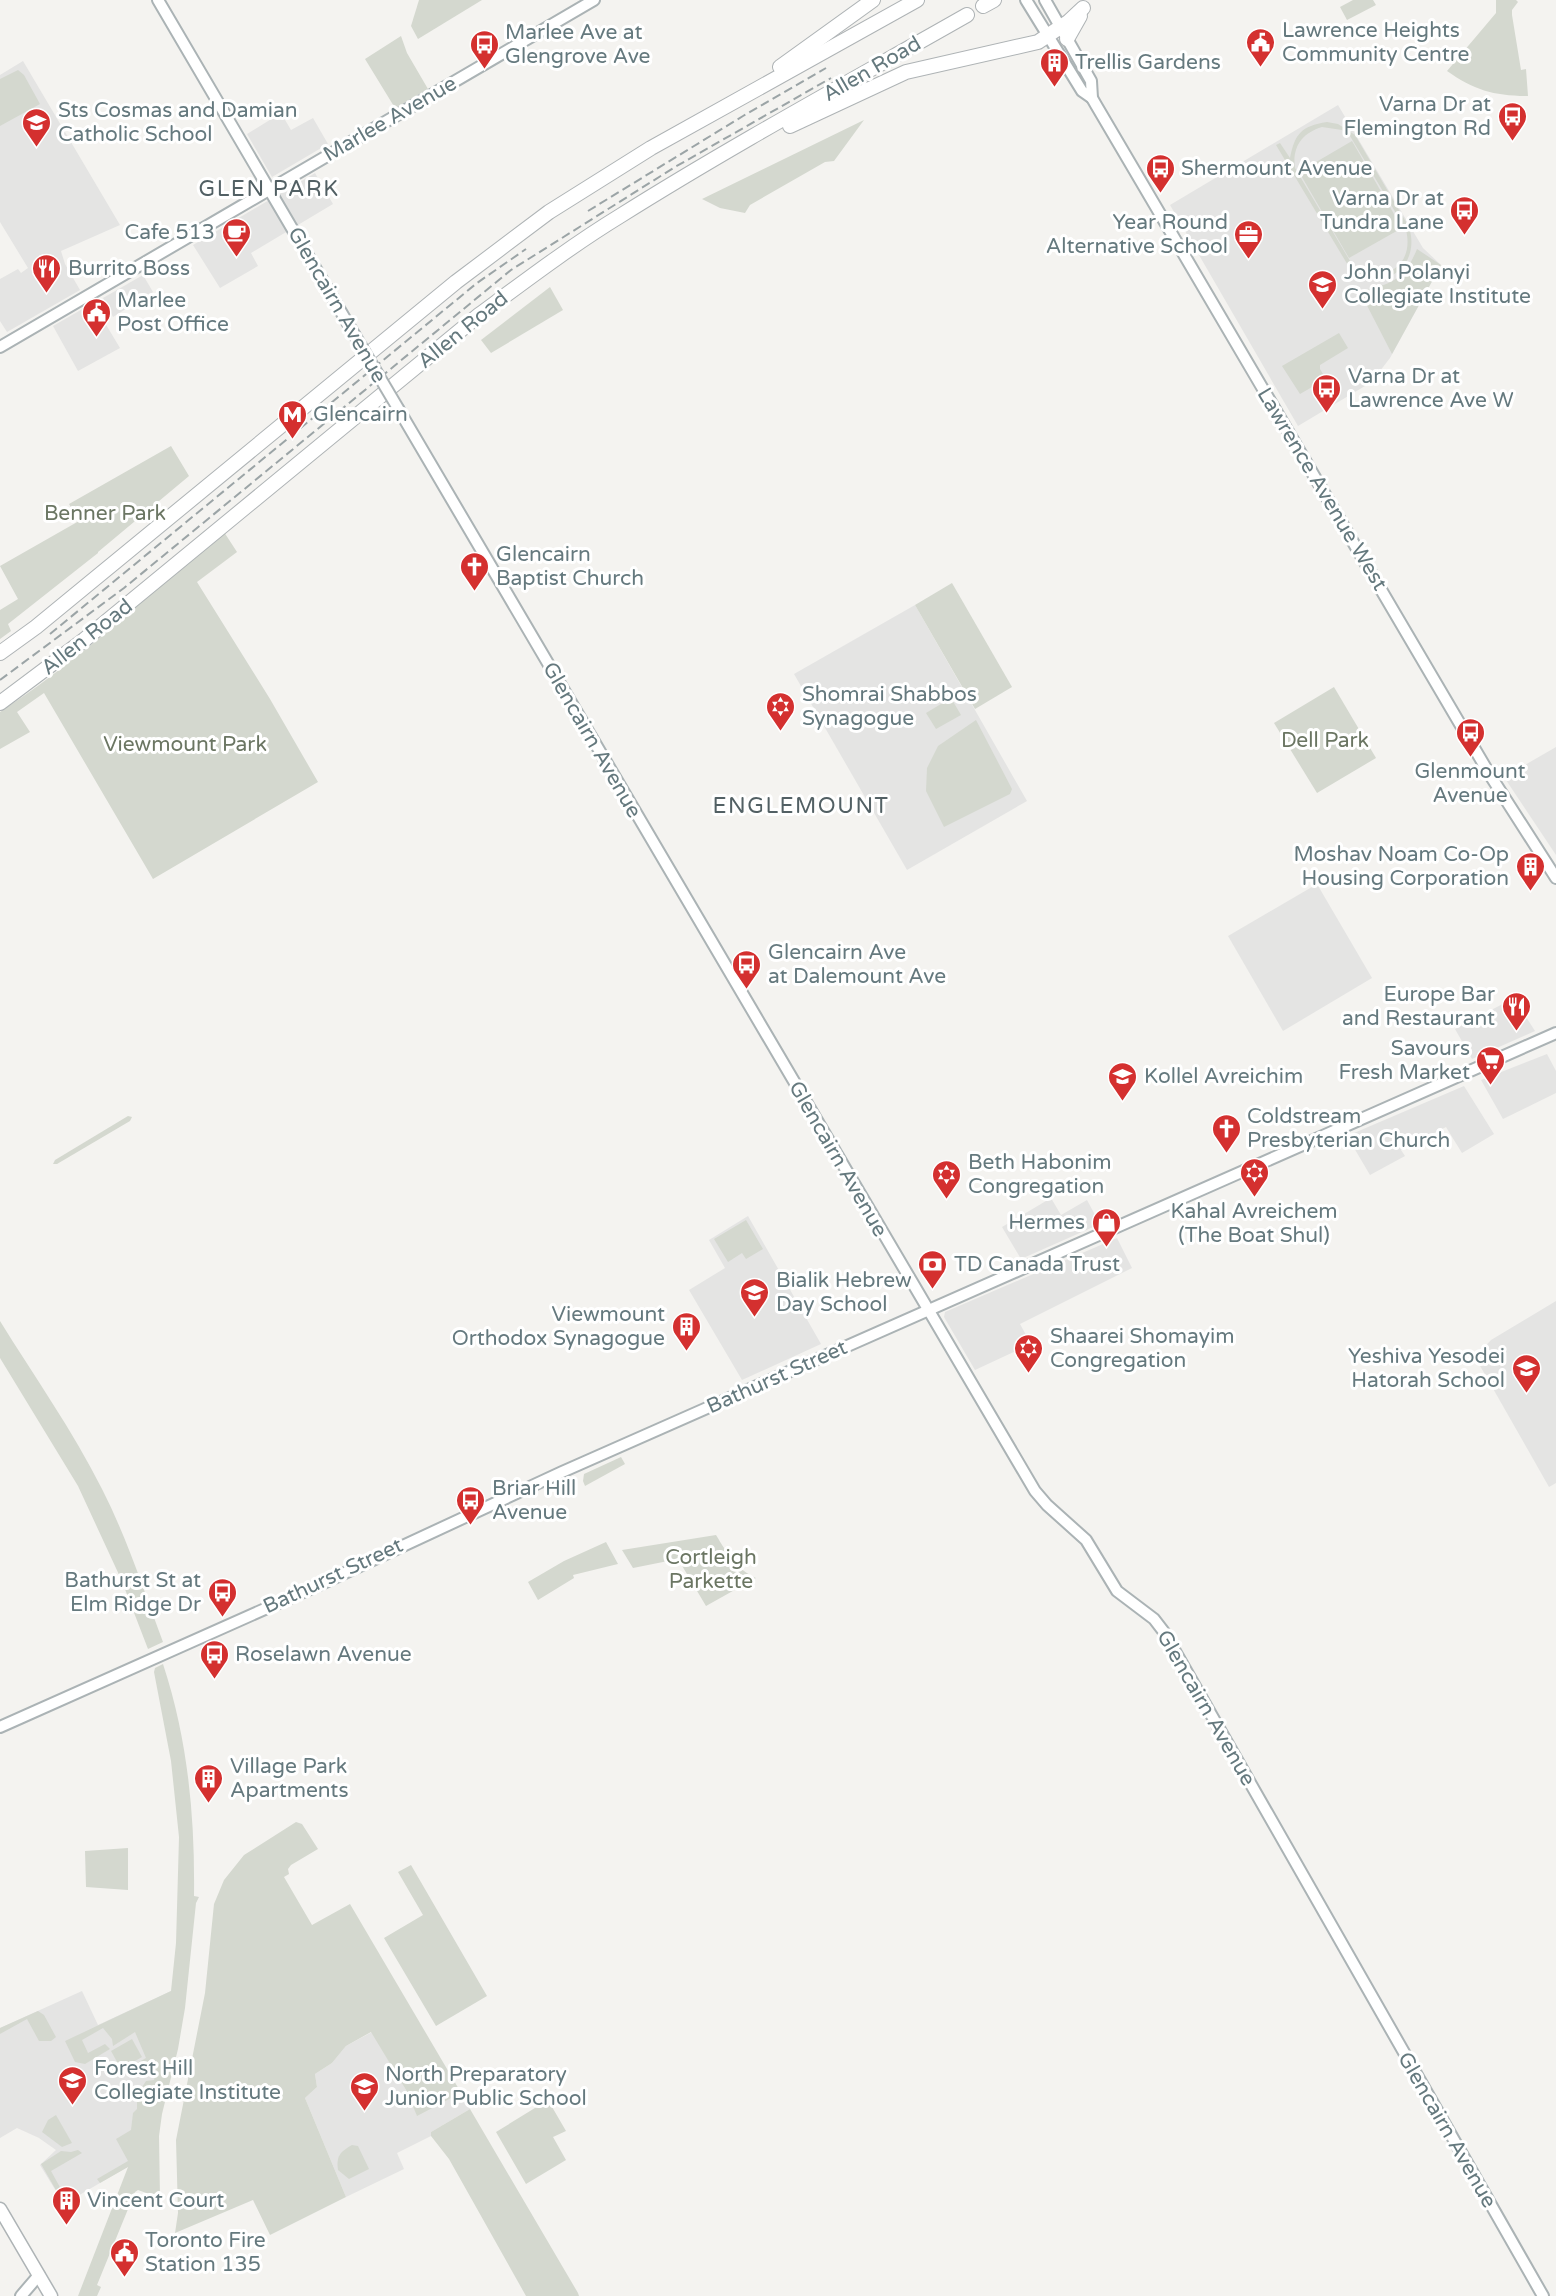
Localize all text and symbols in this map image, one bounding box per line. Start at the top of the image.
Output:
place label: Lawrence Heights Community Centre [1282,18,1469,67]
place label: Marlee Ave at Glengrove Ave [505,20,651,69]
public building icon: Lawrence Heights Community Centre [1245,26,1277,68]
bus stop icon: Marlee Ave at Glengrove Ave [468,28,500,70]
street label: Allen Road [819,31,925,107]
building icon: Trellis Gardens [1038,46,1070,88]
place label: Trellis Gardens [1075,50,1221,75]
street label: Marlee Avenue [319,71,461,167]
place label: Varna Dr at Flemington Rd [1344,92,1491,141]
place label: Sts Cosmas and Damian Catholic School [58,98,298,147]
bus stop icon: Varna Dr at Flemington Rd [1496,100,1528,142]
school or university icon: Sts Cosmas and Damian Catholic School [21,106,53,148]
bus stop icon: Shermount Avenue [1144,152,1176,194]
place label: Shermount Avenue [1181,156,1373,181]
district label: GLEN PARK [199,176,339,202]
place label: Varna Dr at Tundra Lane [1320,186,1444,235]
bus stop icon: Varna Dr at Tundra Lane [1449,194,1481,236]
place label: Year Round Alternative School [1046,210,1228,259]
cafe icon: Cafe 513 [220,216,252,258]
office icon: Year Round Alternative School [1233,218,1265,260]
place label: Cafe 513 [125,220,215,245]
street label: Glencairn Avenue [282,223,392,387]
restaurant icon: Burrito Boss [31,252,63,294]
place label: Burrito Boss [68,256,190,281]
place label: John Polanyi Collegiate Institute [1344,260,1531,309]
school or university icon: John Polanyi Collegiate Institute [1307,268,1339,310]
street label: Allen Road [413,286,513,374]
place label: Marlee Post Office [117,288,229,337]
public building icon: Marlee Post Office [80,296,112,338]
place label: Varna Dr at Lawrence Ave W [1348,364,1514,413]
bus stop icon: Varna Dr at Lawrence Ave W [1311,372,1343,414]
street label: Lawrence Avenue West [1252,383,1392,595]
metro station icon: Glencairn [276,398,308,440]
place label: Glencairn [313,402,408,427]
park label: Benner Park [44,501,166,526]
place label: Glencairn Baptist Church [496,542,644,591]
church icon: Glencairn Baptist Church [459,550,491,592]
street label: Allen Road [36,594,138,680]
street label: Glencairn Avenue [537,658,647,822]
place label: Shomrai Shabbos Synagogue [802,682,977,731]
synagogue icon: Shomrai Shabbos Synagogue [765,690,797,732]
bus stop icon: Glenmount Avenue [1454,716,1486,758]
park label: Dell Park [1281,728,1369,753]
park label: Viewmount Park [103,732,267,757]
place label: Glenmount Avenue [1414,759,1526,808]
district label: ENGLEMOUNT [713,793,889,819]
place label: Moshav Noam Co-Op Housing Corporation [1294,842,1509,891]
building icon: Moshav Noam Co-Op Housing Corporation [1514,850,1546,892]
place label: Glencairn Ave at Dalemount Ave [768,940,946,989]
bus stop icon: Glencairn Ave at Dalemount Ave [731,948,763,990]
place label: Europe Bar and Restaurant [1342,982,1495,1031]
restaurant icon: Europe Bar and Restaurant [1500,990,1532,1032]
place label: Savours Fresh Market [1339,1036,1470,1085]
supermarket icon: Savours Fresh Market [1475,1044,1507,1086]
school or university icon: Kollel Avreichim [1107,1060,1139,1102]
place label: Kollel Avreichim [1144,1064,1303,1089]
street label: Glencairn Avenue [783,1077,893,1241]
place label: Coldstream Presbyterian Church [1247,1104,1450,1153]
church icon: Coldstream Presbyterian Church [1210,1112,1242,1154]
place label: Beth Habonim Congregation [968,1150,1112,1199]
synagogue icon: Kahal Avreichem (The Boat Shul) [1238,1156,1270,1198]
synagogue icon: Beth Habonim Congregation [931,1158,963,1200]
place label: Kahal Avreichem (The Boat Shul) [1170,1199,1338,1248]
shop icon: Hermes [1090,1206,1122,1248]
place label: Hermes [1008,1210,1085,1235]
bank icon: TD Canada Trust [917,1248,949,1290]
place label: TD Canada Trust [954,1252,1120,1277]
place label: Bialik Hebrew Day School [776,1268,912,1317]
school or university icon: Bialik Hebrew Day School [739,1276,771,1318]
place label: Viewmount Orthodox Synagogue [452,1302,665,1351]
building icon: Viewmount Orthodox Synagogue [670,1310,702,1352]
place label: Shaarei Shomayim Congregation [1050,1324,1234,1373]
synagogue icon: Shaarei Shomayim Congregation [1013,1332,1045,1374]
street label: Bathurst Street [703,1335,851,1419]
place label: Yeshiva Yesodei Hatorah School [1348,1344,1505,1393]
school or university icon: Yeshiva Yesodei Hatorah School [1510,1352,1542,1394]
place label: Briar Hill Avenue [492,1476,576,1525]
bus stop icon: Briar Hill Avenue [455,1484,487,1526]
street label: Bathurst Street [259,1533,407,1619]
park label: Cortleigh Parkette [665,1545,757,1594]
place label: Bathurst St at Elm Ridge Dr [64,1568,201,1617]
bus stop icon: Bathurst St at Elm Ridge Dr [206,1576,238,1618]
street label: Glencairn Avenue [1151,1626,1261,1790]
bus stop icon: Roselawn Avenue [198,1638,230,1680]
place label: Roselawn Avenue [235,1642,412,1667]
place label: Village Park Apartments [230,1754,348,1803]
building icon: Village Park Apartments [193,1762,225,1804]
street label: Glencairn Avenue [1392,2048,1502,2212]
place label: Forest Hill Collegiate Institute [94,2056,281,2105]
place label: North Preparatory Junior Public School [385,2062,587,2111]
school or university icon: Forest Hill Collegiate Institute [57,2064,89,2106]
school or university icon: North Preparatory Junior Public School [348,2070,380,2112]
building icon: Vincent Court [50,2184,82,2226]
place label: Vincent Court [87,2188,224,2213]
place label: Toronto Fire Station 135 [145,2228,266,2277]
public building icon: Toronto Fire Station 135 [108,2236,140,2278]

